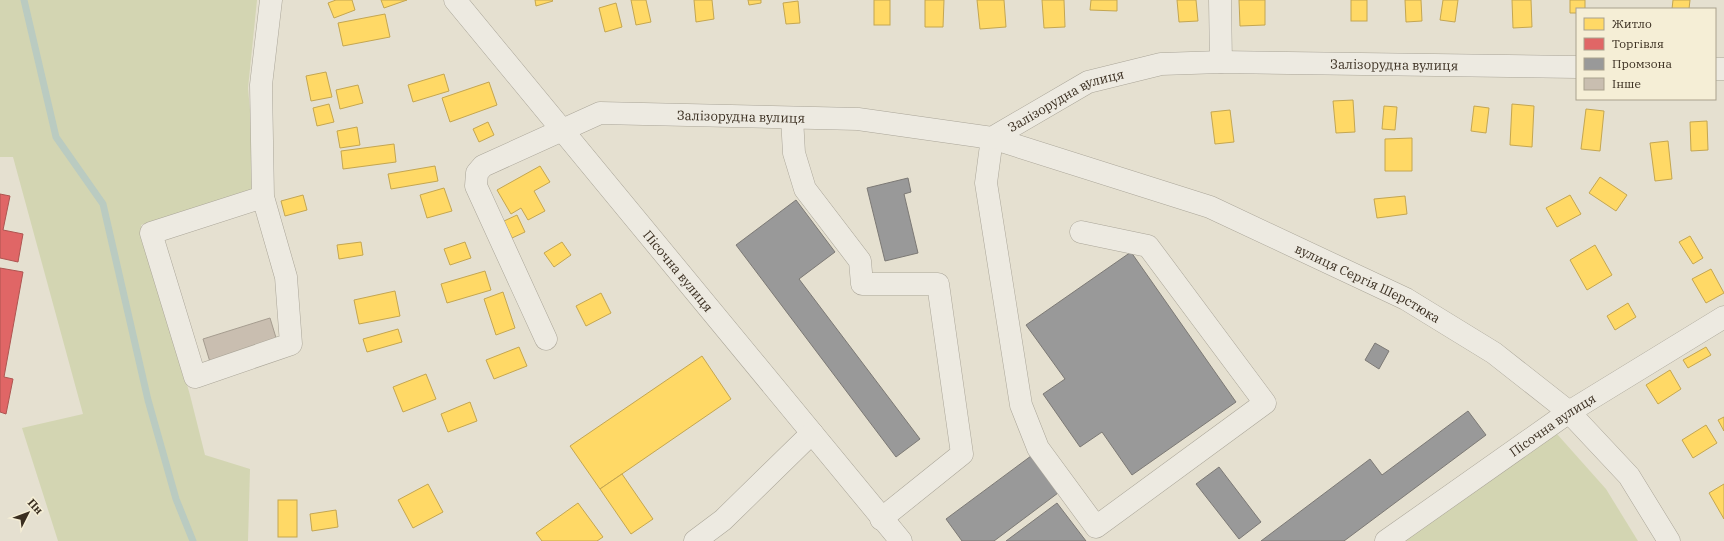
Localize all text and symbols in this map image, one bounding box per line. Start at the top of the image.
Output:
legend [1576,8,1716,100]
text: Житло [1612,16,1652,31]
text: Торгівля [1612,36,1664,51]
street label: Залізорудна вулиця [1330,55,1459,74]
text: Промзона [1612,56,1672,71]
street label: Залізорудна вулиця [1005,65,1126,136]
text: Інше [1612,76,1641,91]
street label: Залізорудна вулиця [677,106,805,126]
street label: Пісочна вулиця [640,226,717,315]
street label: вулиця Сергія Шерстюка [1292,240,1444,327]
street label: Пісочна вулиця [1506,389,1599,460]
north arrow [8,493,48,533]
text: Пн [25,496,46,517]

